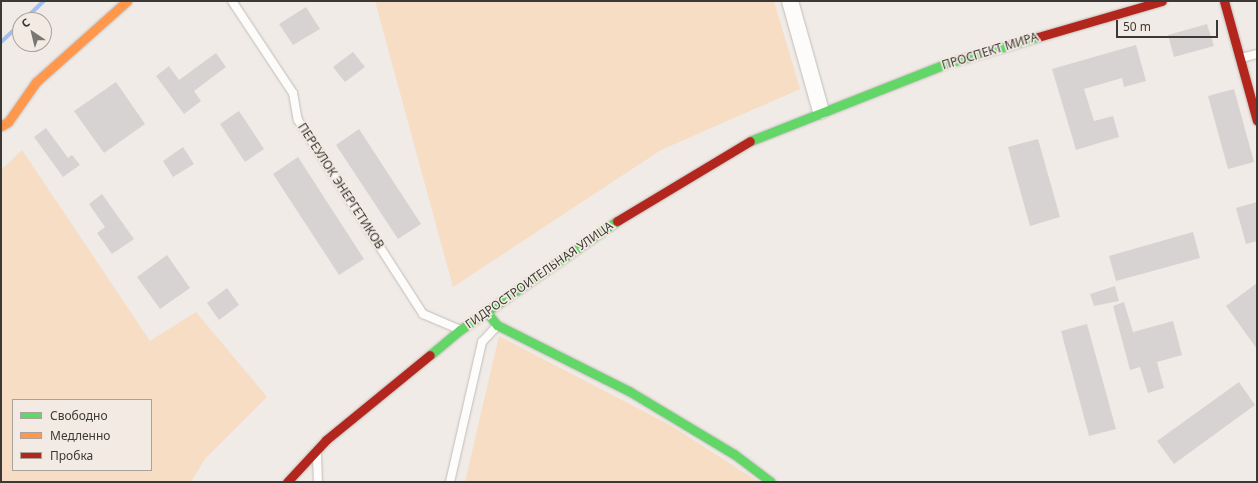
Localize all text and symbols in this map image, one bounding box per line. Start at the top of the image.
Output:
north arrow [12,12,52,52]
scale bar [1118,12,1220,38]
text: С [18,14,33,31]
text: 50 m [1123,18,1151,35]
street label: ПРОСПЕКТ МИРА [940,30,1040,72]
street label: ПЕРЕУЛОК ЭНЕРГЕТИКОВ [295,120,387,252]
street label: ГИДРОСТРОИТЕЛЬНАЯ УЛИЦА [462,218,616,332]
legend [12,399,152,471]
text: Свободно [50,407,108,424]
text: Медленно [50,427,110,444]
text: Пробка [50,447,93,464]

